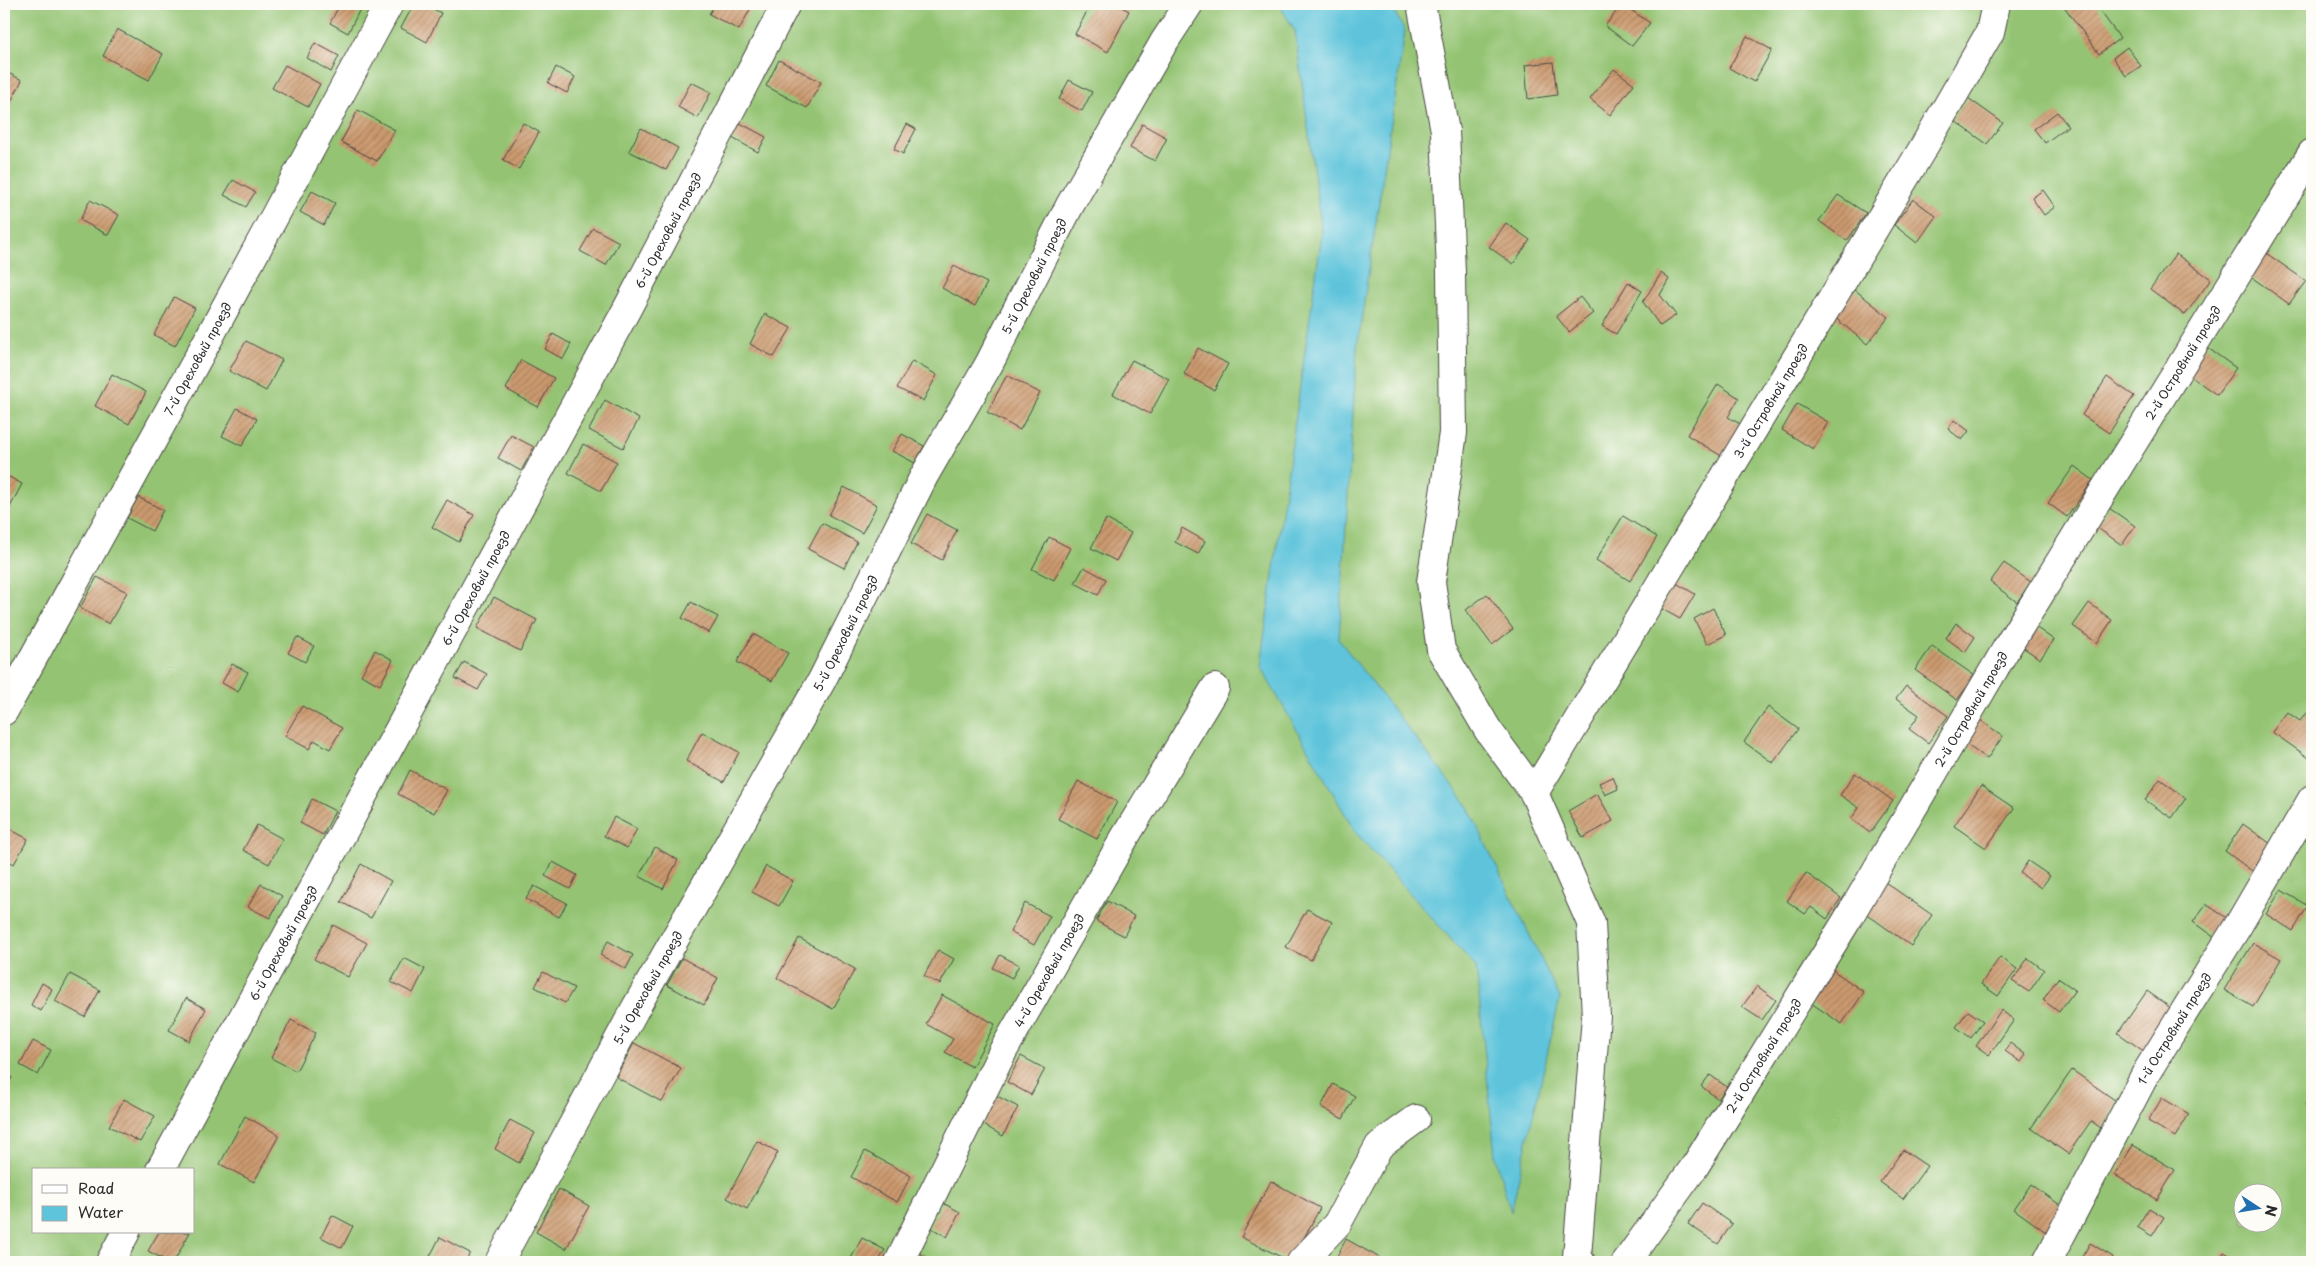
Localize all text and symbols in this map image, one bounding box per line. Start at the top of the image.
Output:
street label: 6-й Ореховый проезд [630,169,706,292]
street label: 5-й Ореховый проезд [997,215,1071,337]
street label: 7-й Ореховый проезд [159,299,236,418]
street label: 2-й Островной проезд [2140,302,2225,423]
street label: 3-й Островной проезд [1729,340,1812,462]
street label: 6-й Ореховый проезд [437,527,514,649]
street label: 5-й Ореховый проезд [808,572,882,695]
street label: 2-й Островной проезд [1930,648,2012,770]
street label: 6-й Ореховый проезд [244,882,322,1004]
street label: 4-й Ореховый проезд [1009,910,1088,1030]
street label: 5-й Ореховый проезд [609,927,687,1048]
street label: 1-й Островной проезд [2133,969,2216,1087]
street label: 2-й Островной проезд [1721,995,1806,1116]
legend [32,1168,195,1234]
text: Road [78,1176,114,1199]
north arrow [2234,1184,2284,1234]
text: Water [78,1200,123,1223]
text: N [2260,1203,2283,1218]

